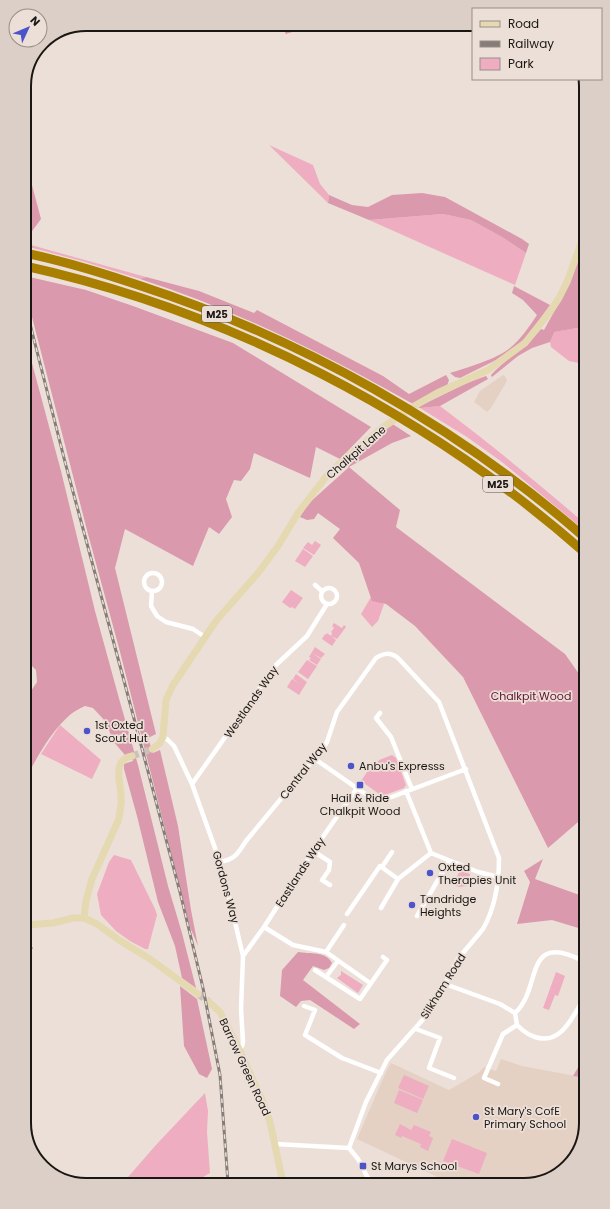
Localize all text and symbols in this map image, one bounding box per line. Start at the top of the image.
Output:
north arrow [8,8,48,48]
legend [472,8,602,80]
text: N [27,13,44,30]
text: Road [508,15,539,32]
text: Railway [508,35,554,52]
text: Park [508,55,535,72]
road number: M25 [202,306,232,322]
street label: Chalkpit Lane [323,421,389,482]
road number: M25 [483,476,513,492]
street label: Westlands Way [220,662,282,741]
park label: Chalkpit Wood [491,688,571,704]
place label: 1st Oxted Scout Hut [95,717,148,746]
marker: 1st Oxted Scout Hut [82,726,92,736]
street label: Central Way [276,739,331,803]
place label: Anbu's Expresss [359,758,445,774]
marker: Anbu's Expresss [346,761,356,771]
marker: Hail & Ride Chalkpit Wood [355,780,365,790]
place label: Hail & Ride Chalkpit Wood [320,790,400,819]
street label: Eastlands Way [271,833,329,910]
street label: Gordons Way [209,849,244,926]
place label: Oxted Therapies Unit [438,859,516,888]
marker: Oxted Therapies Unit [425,868,435,878]
place label: Tandridge Heights [420,891,477,920]
marker: Tandridge Heights [407,900,417,910]
street label: Silkham Road [416,950,470,1022]
street label: Barrow Green Road [215,1015,275,1119]
place label: St Mary's CofE Primary School [484,1103,566,1132]
marker: St Mary's CofE Primary School [471,1112,481,1122]
place label: St Marys School [371,1158,457,1174]
marker: St Marys School [358,1161,368,1171]

